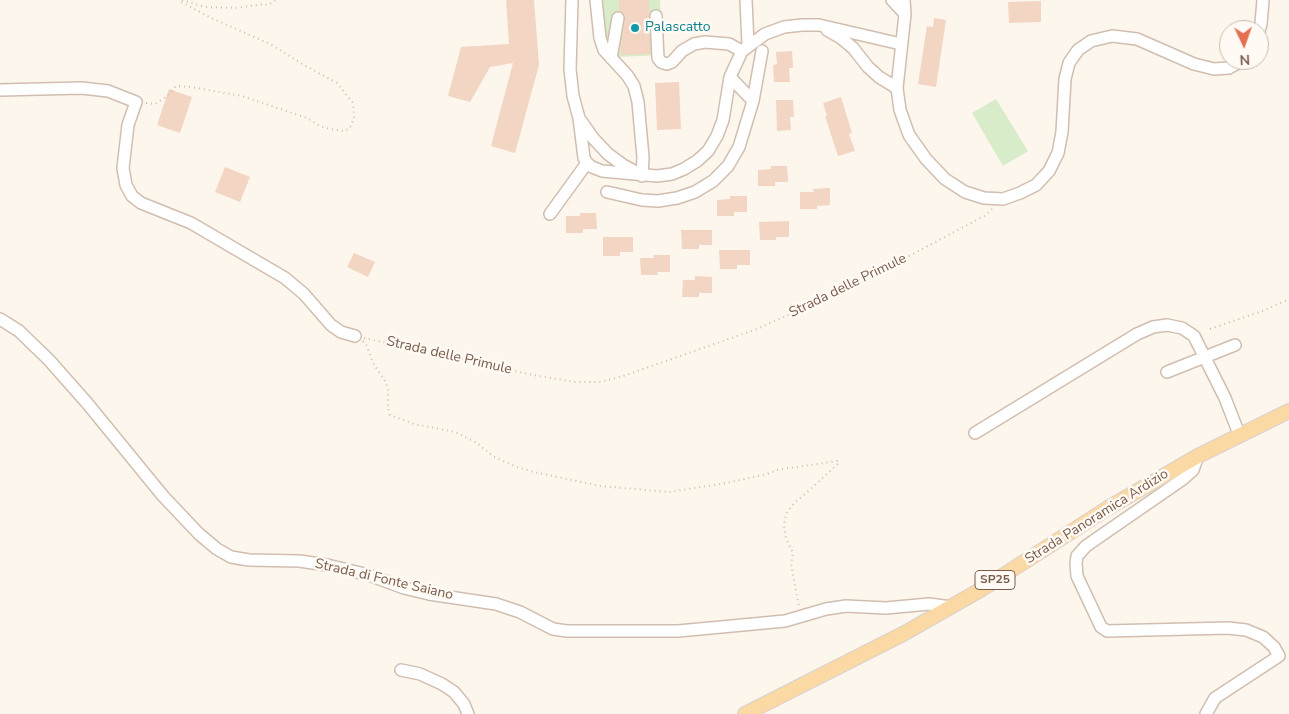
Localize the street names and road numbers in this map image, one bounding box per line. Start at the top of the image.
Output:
street label: Strada delle Primule [787,250,909,322]
street label: Strada delle Primule [385,333,513,379]
street label: Strada Panoramica Ardizio [1022,466,1172,568]
street label: Strada di Fonte Saiano [313,556,455,604]
road number: SP25 [975,570,1015,590]

